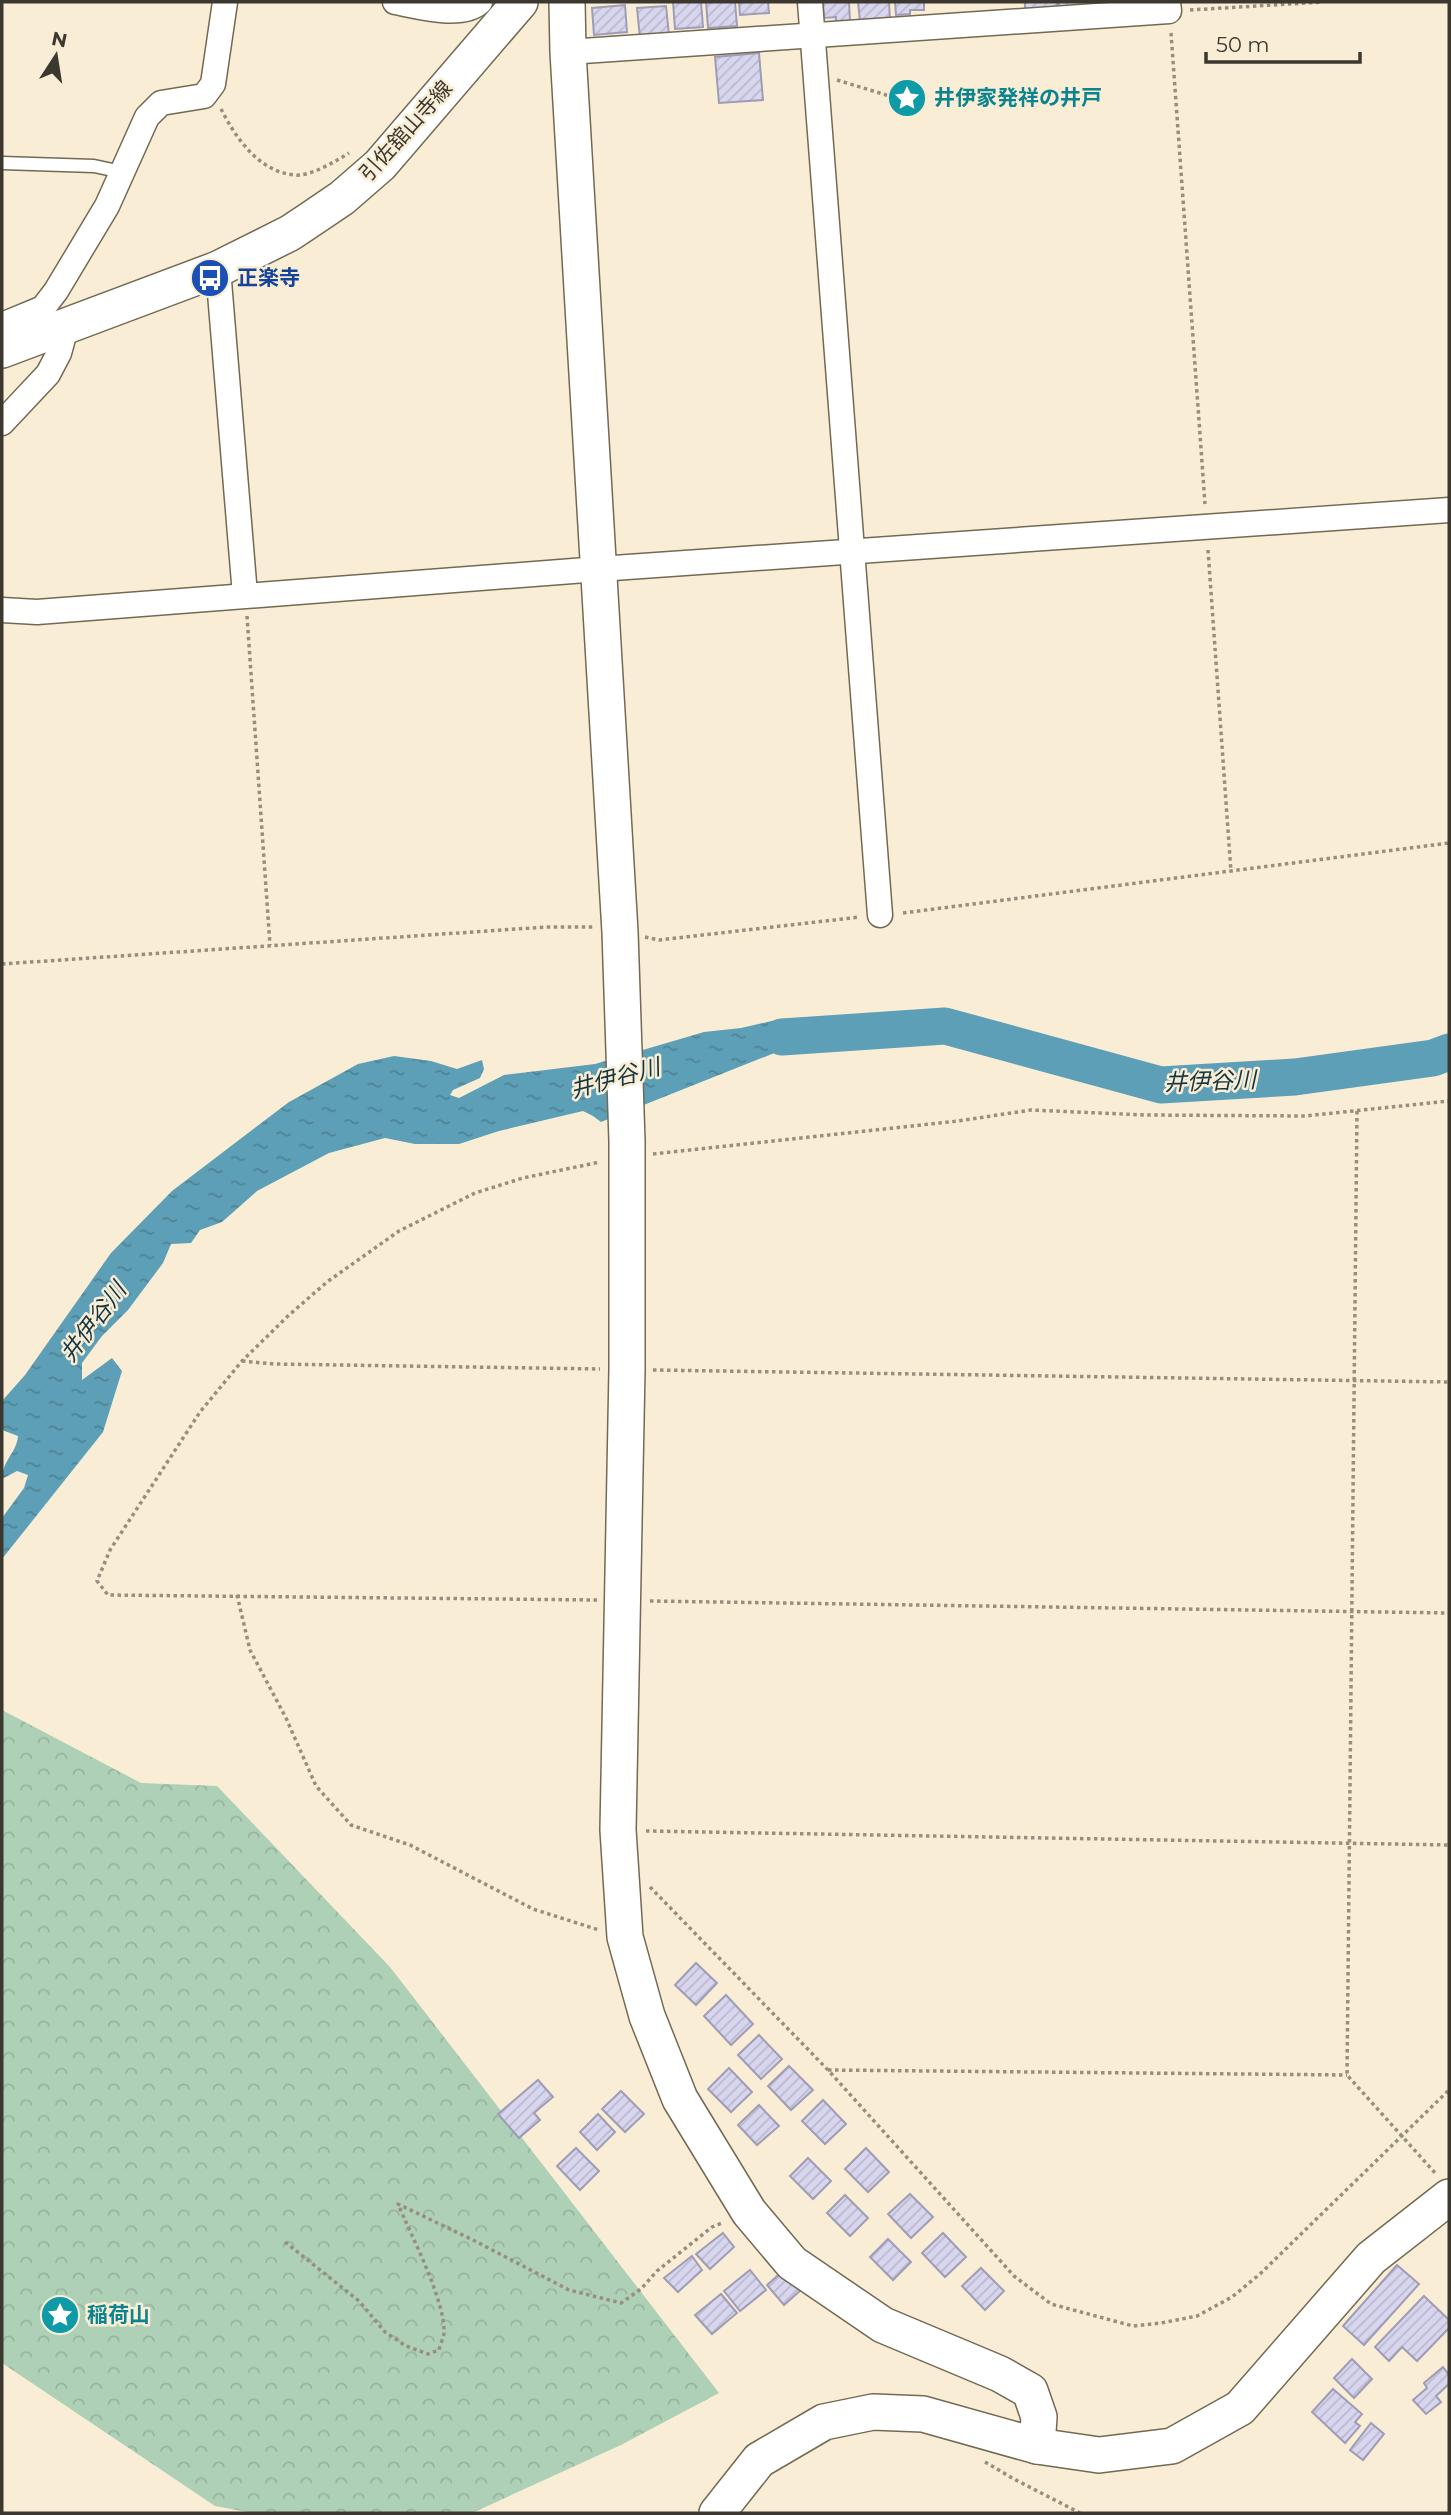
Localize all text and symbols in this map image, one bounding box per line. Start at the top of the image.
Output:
north arrow [21,21,91,91]
scale bar [1206,21,1360,65]
text: N [50,27,69,53]
text: 50 m [1216,32,1270,57]
street label: 引佐舘山寺線 [354,75,457,186]
place icon: 井伊家発祥の井戸 [886,77,928,119]
place label: 井伊家発祥の井戸 [934,85,1102,110]
bus stop icon: 正楽寺 [189,257,231,299]
place label: 正楽寺 [237,265,300,290]
water label: 井伊谷川 [567,1052,666,1103]
water label: 井伊谷川 [1164,1065,1259,1097]
water label: 井伊谷川 [54,1274,134,1367]
place icon: 稲荷山 [39,2294,81,2336]
place label: 稲荷山 [87,2302,150,2327]

